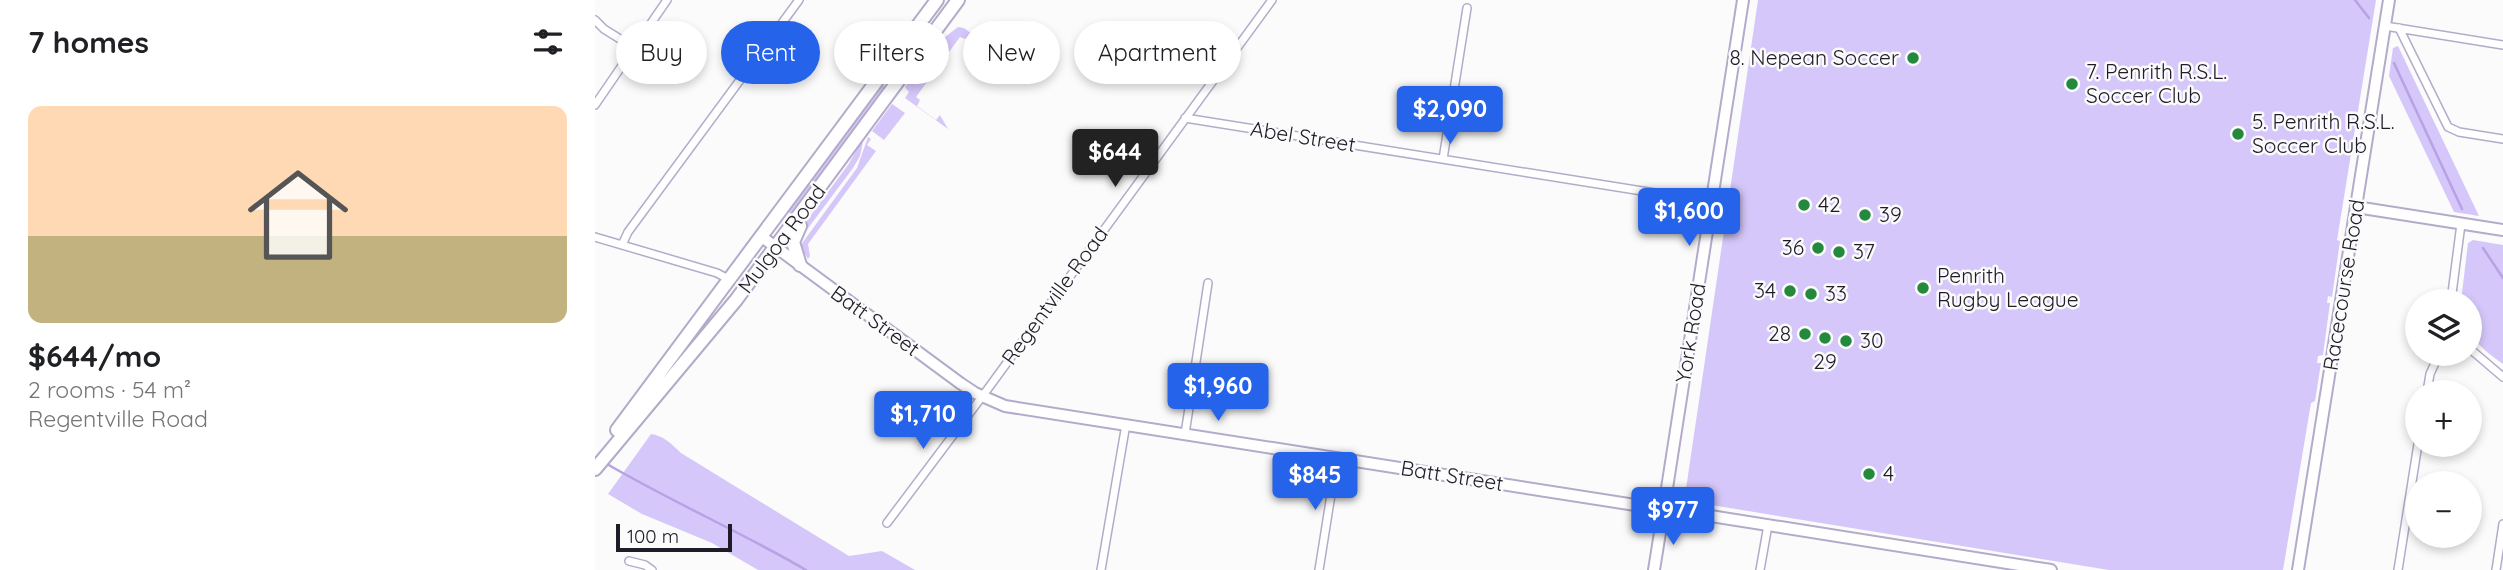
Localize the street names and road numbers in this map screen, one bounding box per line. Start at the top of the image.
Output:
street label: Abel Street [1249,115,1358,157]
street label: Mulgoa Road [732,179,831,298]
street label: Racecourse Road [2317,197,2369,372]
street label: Regentville Road [995,221,1113,370]
street label: Batt Street [826,279,925,361]
street label: York Road [1669,281,1711,385]
street label: Batt Street [1399,454,1505,496]

